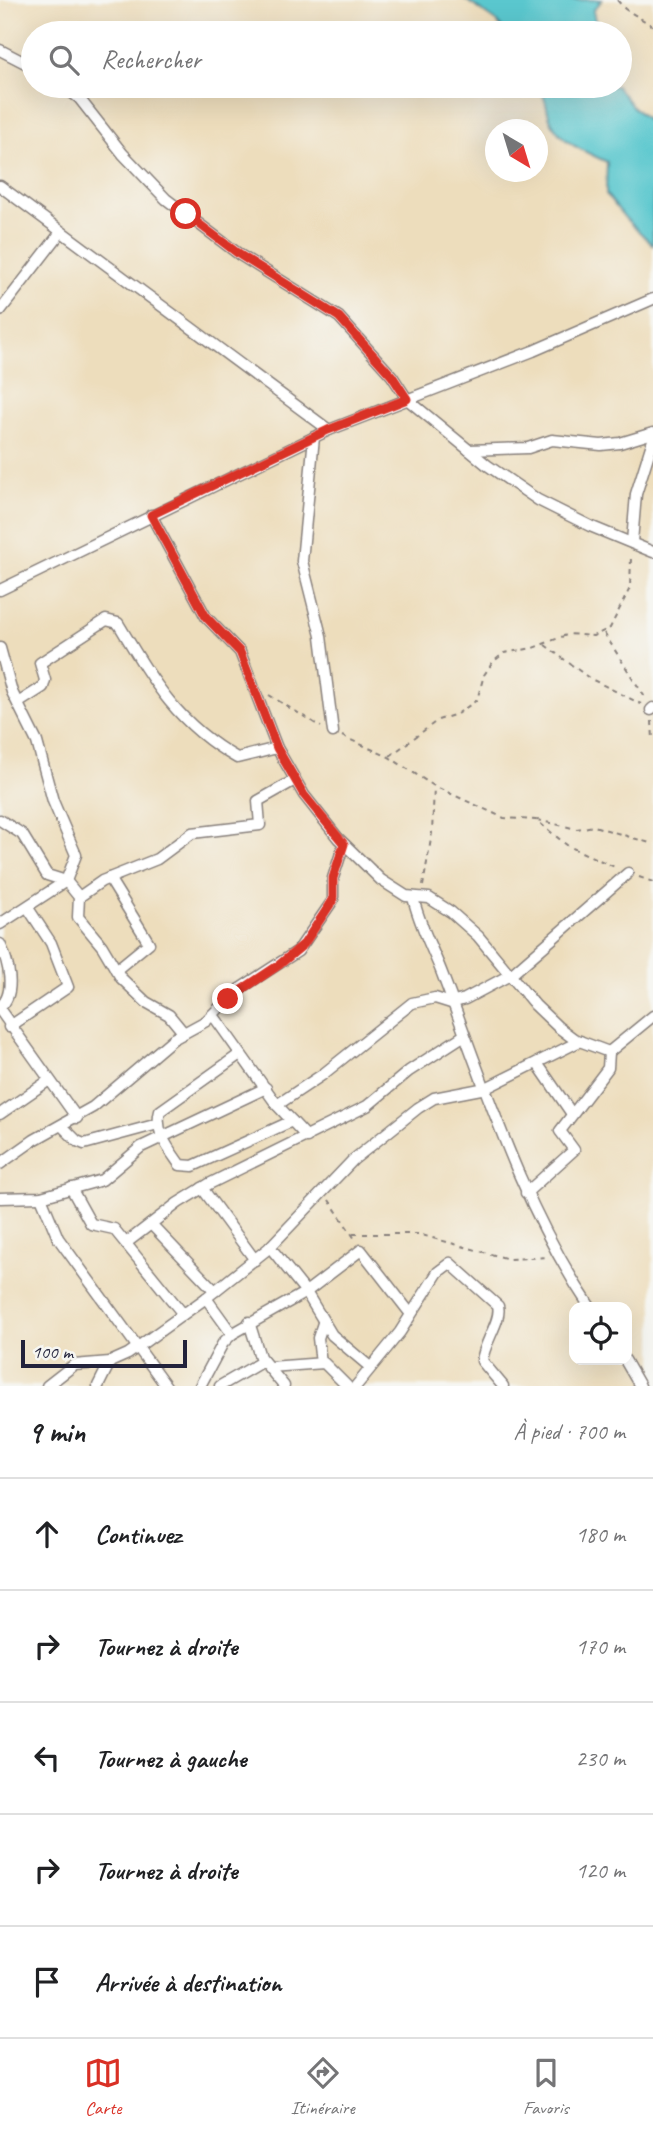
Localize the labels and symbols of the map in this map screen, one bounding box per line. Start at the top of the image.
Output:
north arrow [485,119,548,182]
route start [170,198,201,229]
route end [212,983,243,1014]
scale bar [21,1337,187,1369]

